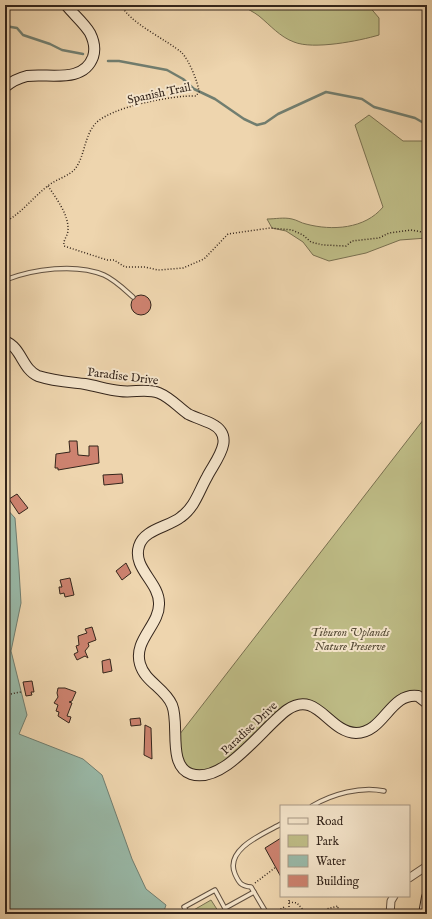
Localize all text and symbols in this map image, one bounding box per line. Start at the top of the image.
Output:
street label: Spanish Trail [126,79,193,109]
street label: Paradise Drive [87,365,160,388]
park label: Tiburon Uplands Nature Preserve [310,625,390,654]
street label: Paradise Drive [218,698,281,758]
legend [280,805,410,897]
text: Road [316,814,344,829]
text: Park [316,834,339,849]
text: Water [316,854,347,869]
text: Building [316,874,360,889]

